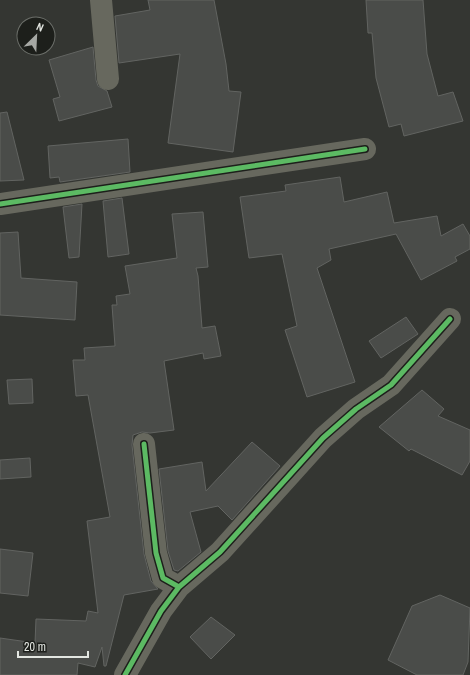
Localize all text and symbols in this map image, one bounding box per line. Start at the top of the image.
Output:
north arrow [16,16,56,56]
text: N [34,19,46,35]
scale bar [18,633,88,659]
text: 20 m [24,639,46,655]

